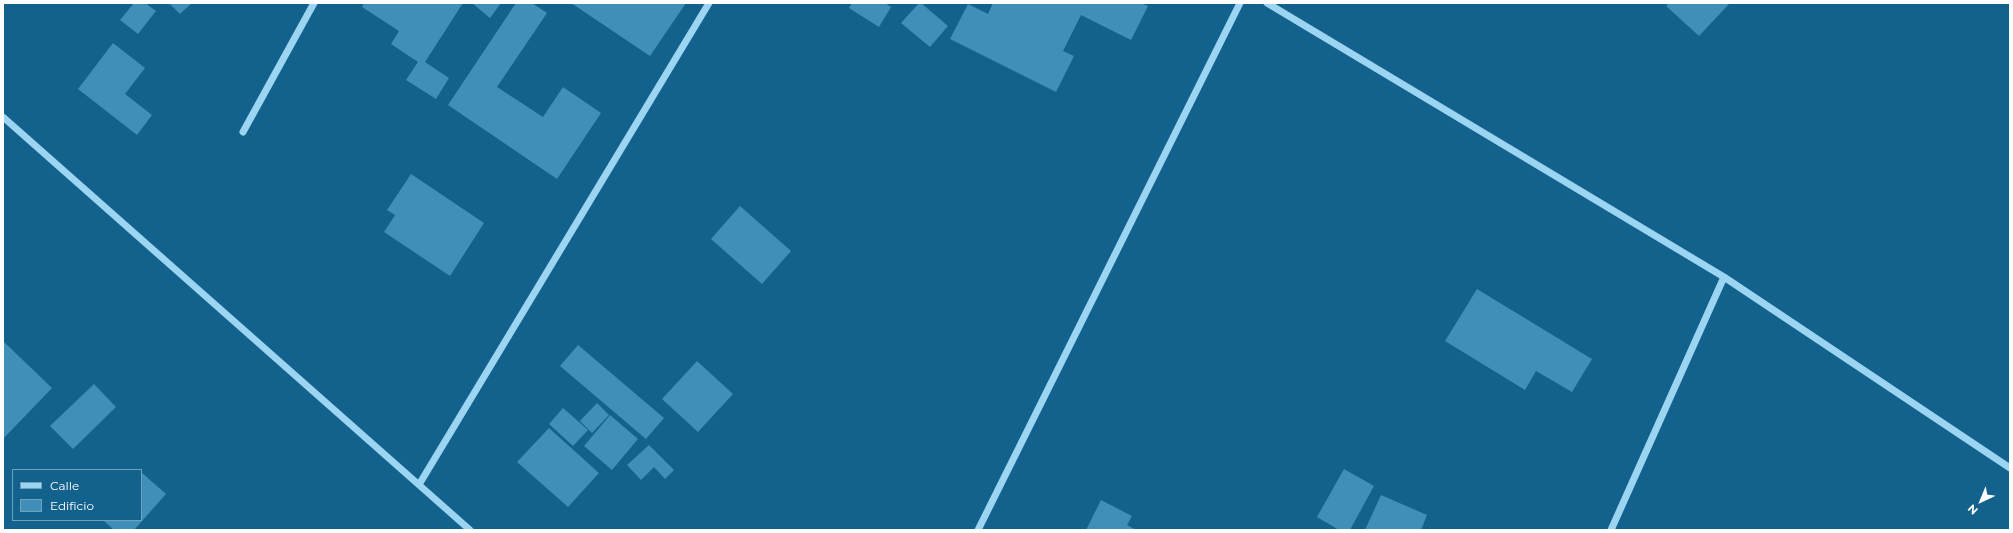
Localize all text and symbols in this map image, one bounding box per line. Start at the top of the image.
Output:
legend [12,469,142,521]
text: Calle [50,478,79,493]
north arrow [1961,481,2001,521]
text: Edificio [50,498,94,513]
text: N [1965,502,1981,518]

